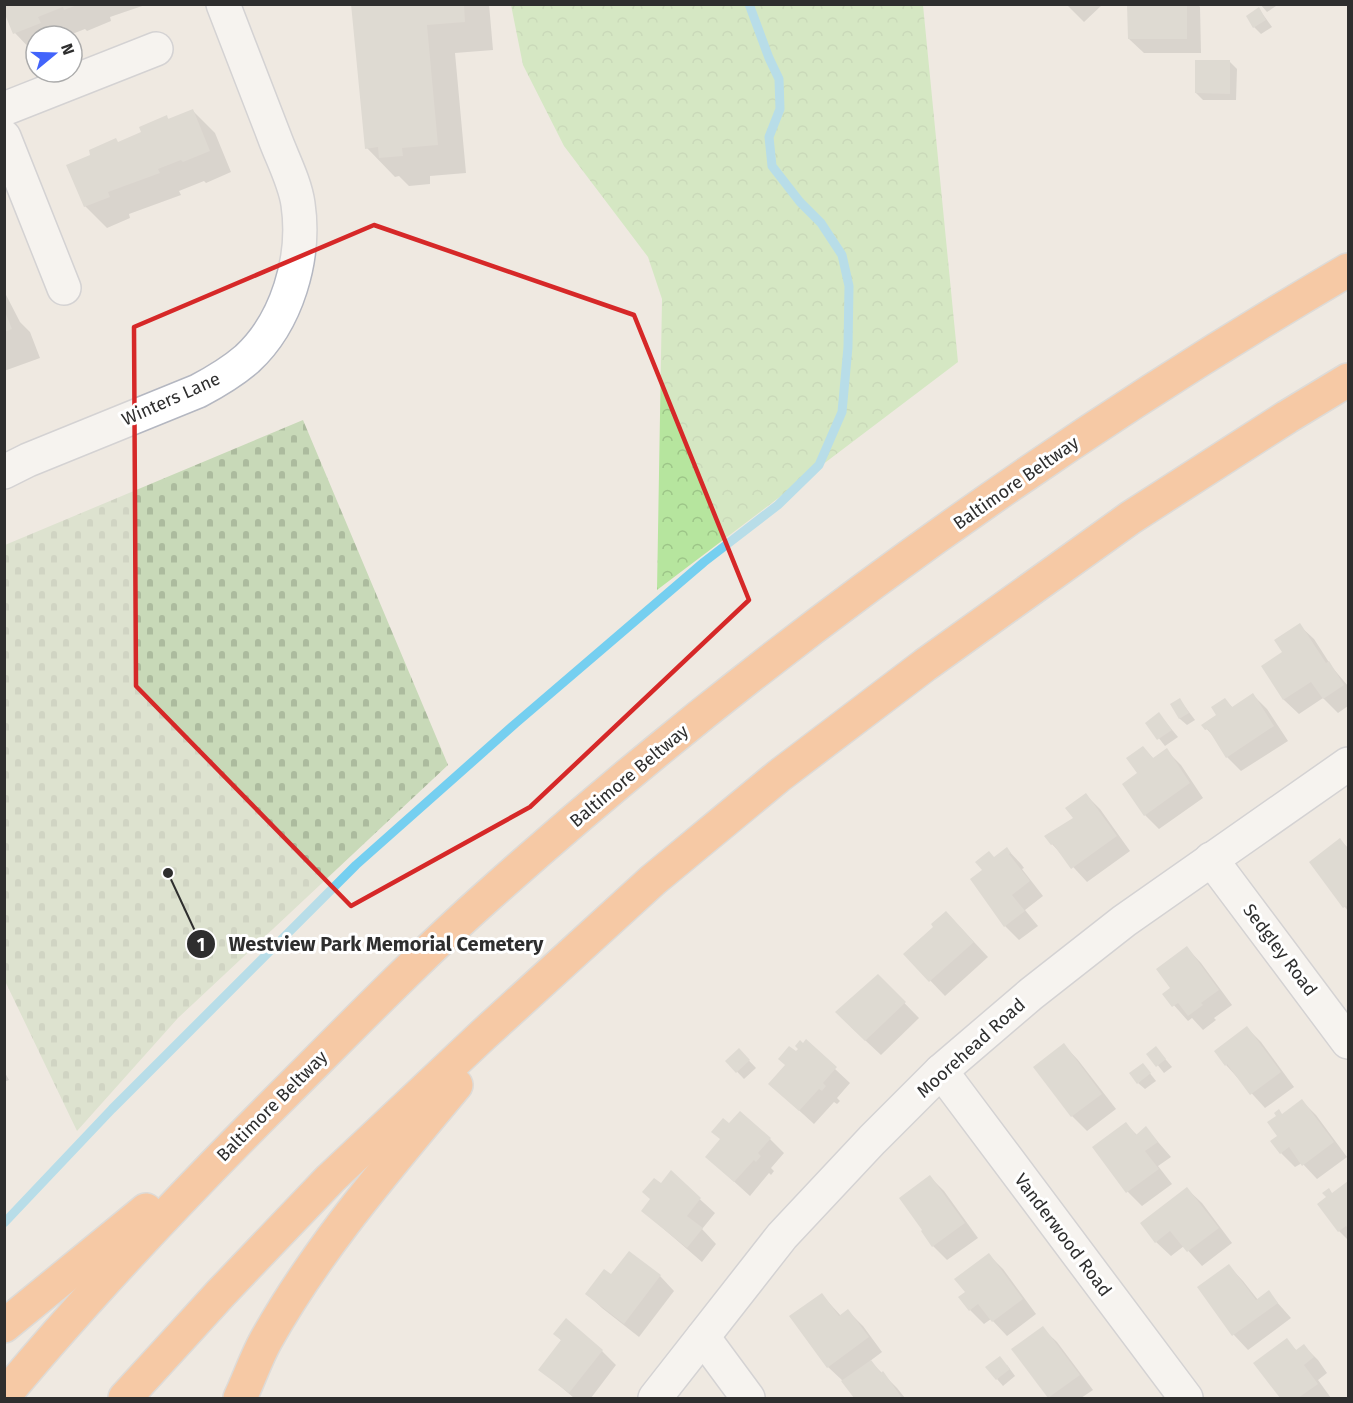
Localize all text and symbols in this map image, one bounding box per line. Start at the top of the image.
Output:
north arrow [24,24,84,84]
text: N [57,41,78,57]
street label: Winters Lane [118,368,224,430]
street label: Baltimore Beltway [949,431,1083,534]
street label: Baltimore Beltway [565,720,693,832]
street label: Sedgley Road [1238,900,1322,1000]
callout: Westview Park Memorial Cemetery [186,925,555,963]
text: Westview Park Memorial Cemetery [229,932,544,956]
text: 1 [197,934,205,956]
street label: Moorehead Road [912,994,1030,1102]
street label: Baltimore Beltway [212,1046,332,1166]
street label: Vanderwood Road [1010,1169,1116,1301]

